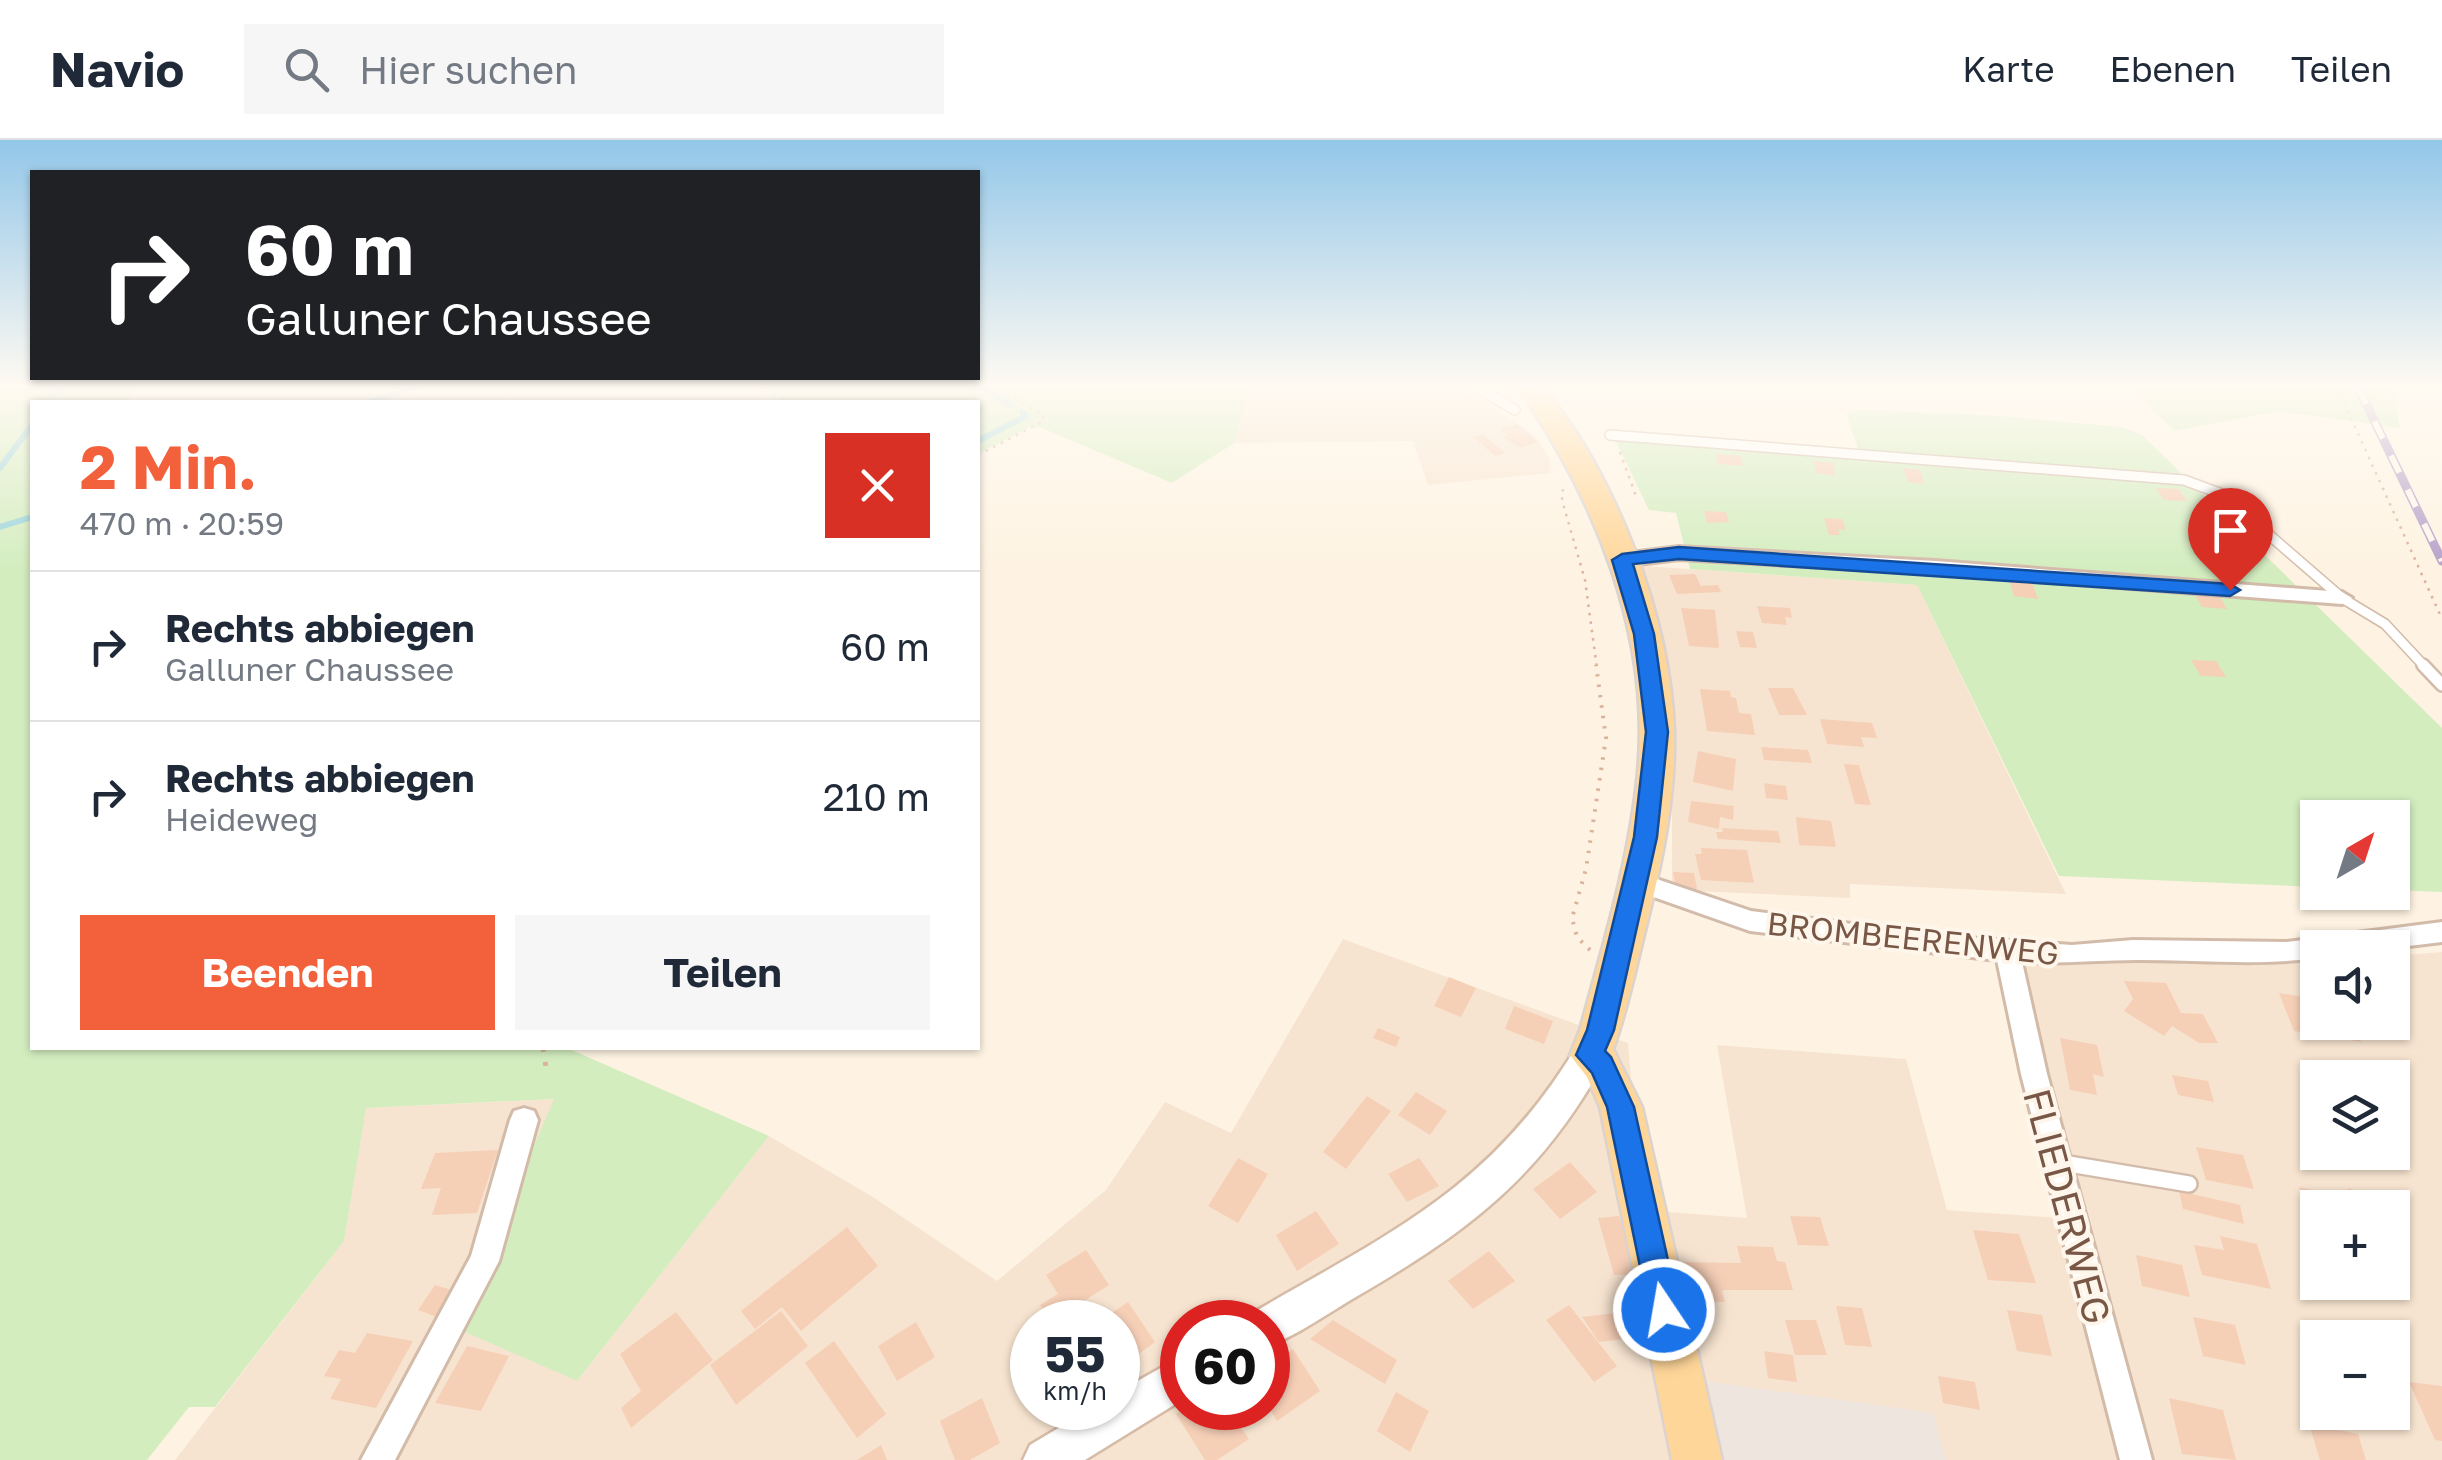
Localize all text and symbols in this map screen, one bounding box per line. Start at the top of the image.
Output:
search box [244,24,944,114]
text: Navio [50,40,184,98]
icon: search [279,42,334,97]
text: Hier suchen [359,47,577,92]
text: Karte [1962,48,2055,90]
text: Ebenen [2110,48,2236,90]
text: Teilen [2291,48,2392,90]
text: 60 m [245,206,414,290]
icon: right [80,210,210,340]
text: Galluner Chaussee [245,291,652,345]
text: 2 Min. [80,430,257,502]
button: close [825,433,930,538]
pin [2188,488,2273,591]
icon: arrive [2203,503,2258,558]
text: 470 m · 20:59 [80,504,284,542]
text: Rechts abbiegen [165,605,474,650]
icon: right [80,619,135,674]
text: 60 m [840,624,930,669]
text: Galluner Chaussee [165,650,454,688]
text: Rechts abbiegen [165,755,474,800]
icon: right [80,769,135,824]
text: 210 m [823,774,930,819]
text: Heideweg [165,800,318,838]
north arrow [2300,800,2410,910]
map controls [2300,800,2410,1430]
street label: BROMBEERENWEG [1765,904,2061,972]
button: Beenden [80,915,495,1030]
button: Teilen [515,915,930,1030]
button: sound [2300,930,2410,1040]
button: layers [2300,1060,2410,1170]
street label: FLIEDERWEG [2015,1084,2121,1328]
button: + [2300,1190,2410,1300]
position arrow [1612,1258,1716,1362]
speed limit sign: 60 [1160,1300,1290,1430]
button: − [2300,1320,2410,1430]
text: 55 [1044,1323,1105,1383]
text: km/h [1043,1375,1107,1406]

